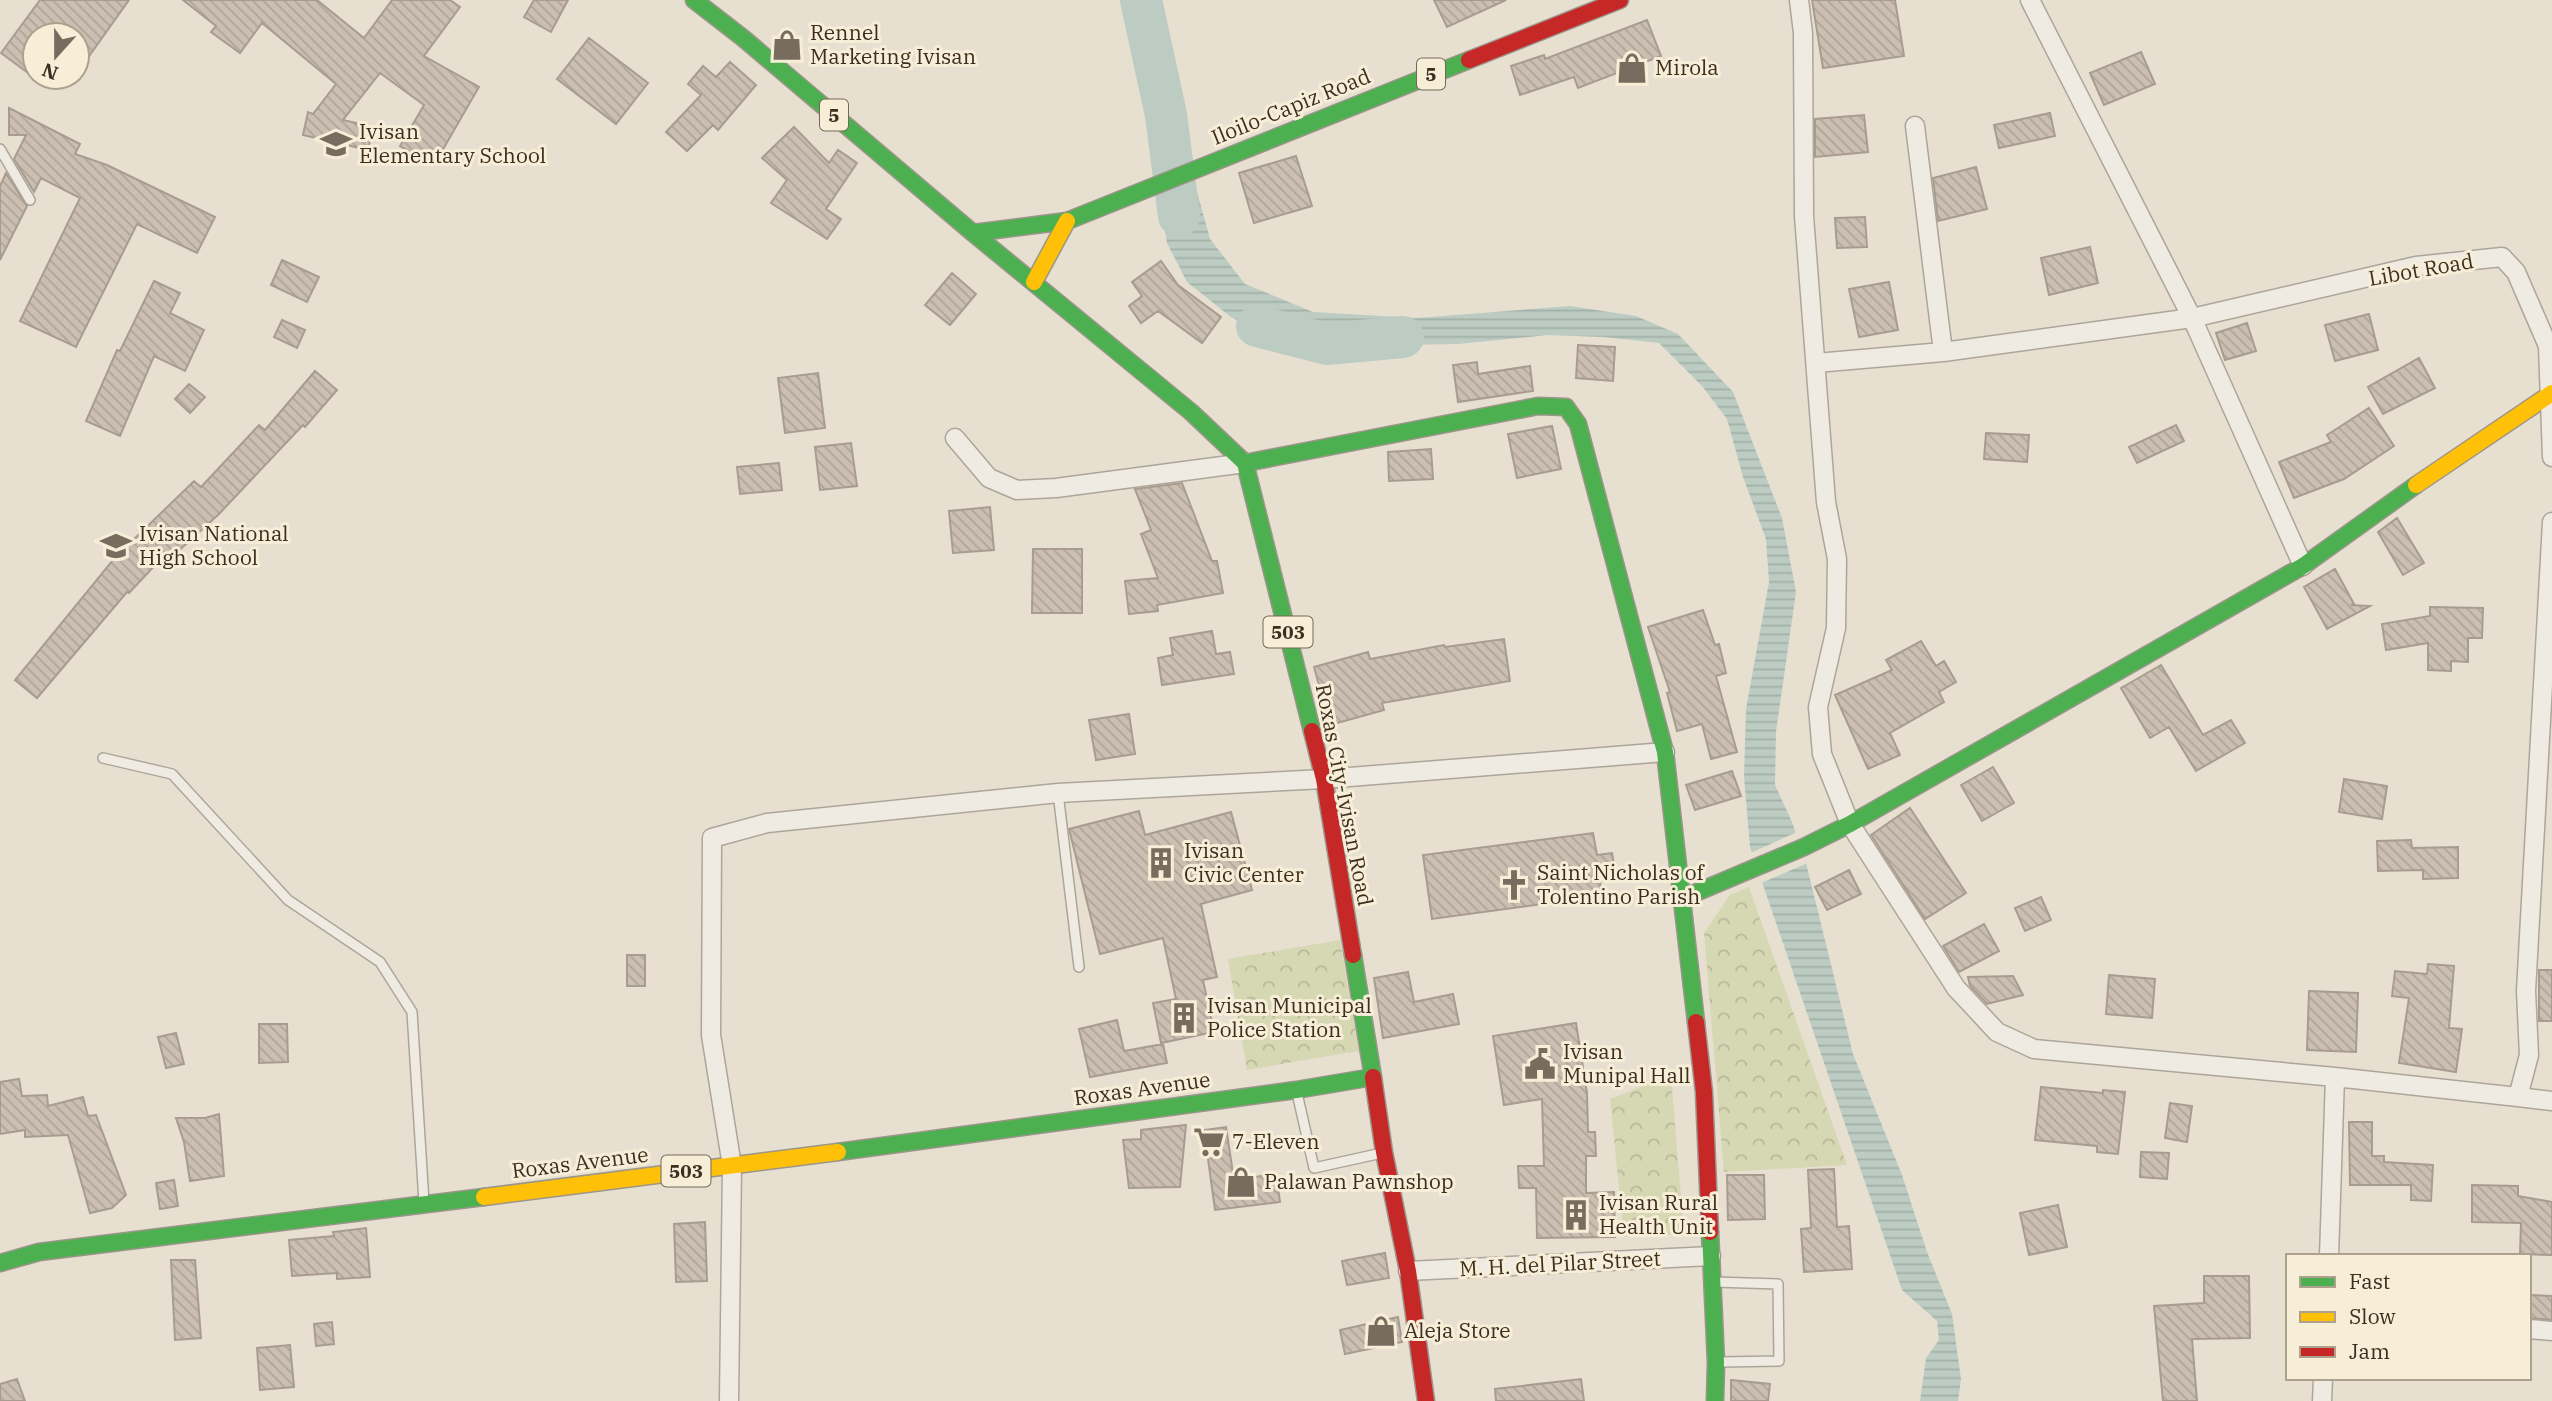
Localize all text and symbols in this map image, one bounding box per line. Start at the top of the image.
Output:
place label: Rennel Marketing Ivisan [810,18,976,70]
north arrow [21,21,91,91]
shop icon: Rennel Marketing Ivisan [770,28,804,62]
shop icon: Mirola [1615,51,1649,85]
place label: Mirola [1655,53,1719,81]
text: N [39,58,61,86]
road number: 5 [1417,58,1445,90]
street label: Iloilo-Capiz Road [1207,61,1375,151]
road number: 5 [820,99,848,130]
place label: Ivisan Elementary School [359,117,546,169]
school or university icon: Ivisan Elementary School [319,127,353,161]
street label: Libot Road [2366,246,2476,292]
place label: Ivisan National High School [139,519,289,571]
school or university icon: Ivisan National High School [99,529,133,563]
road number: 503 [1264,617,1312,648]
street label: Roxas City-Ivisan Road [1310,681,1380,909]
place label: Ivisan Civic Center [1184,836,1305,888]
building icon: Ivisan Civic Center [1144,846,1178,880]
place label: Saint Nicholas of Tolentino Parish [1537,858,1705,910]
church icon: Saint Nicholas of Tolentino Parish [1497,868,1531,902]
place label: Ivisan Municipal Police Station [1207,991,1372,1043]
building icon: Ivisan Municipal Police Station [1167,1001,1201,1035]
place label: Ivisan Munipal Hall [1563,1037,1691,1089]
public building icon: Ivisan Munipal Hall [1523,1047,1557,1081]
street label: Roxas Avenue [1072,1065,1212,1111]
supermarket icon: 7-Eleven [1192,1125,1226,1159]
place label: 7-Eleven [1232,1127,1320,1155]
street label: Roxas Avenue [510,1140,650,1184]
road number: 503 [662,1156,710,1186]
shop icon: Palawan Pawnshop [1224,1165,1258,1199]
place label: Palawan Pawnshop [1264,1167,1454,1195]
place label: Ivisan Rural Health Unit [1599,1188,1718,1240]
building icon: Ivisan Rural Health Unit [1559,1198,1593,1232]
street label: M. H. del Pilar Street [1458,1244,1661,1282]
legend [2286,1254,2531,1380]
text: Fast [2349,1267,2390,1295]
text: Slow [2349,1302,2396,1330]
shop icon: Aleja Store [1364,1314,1398,1348]
place label: Aleja Store [1404,1316,1511,1344]
text: Jam [2349,1337,2390,1365]

